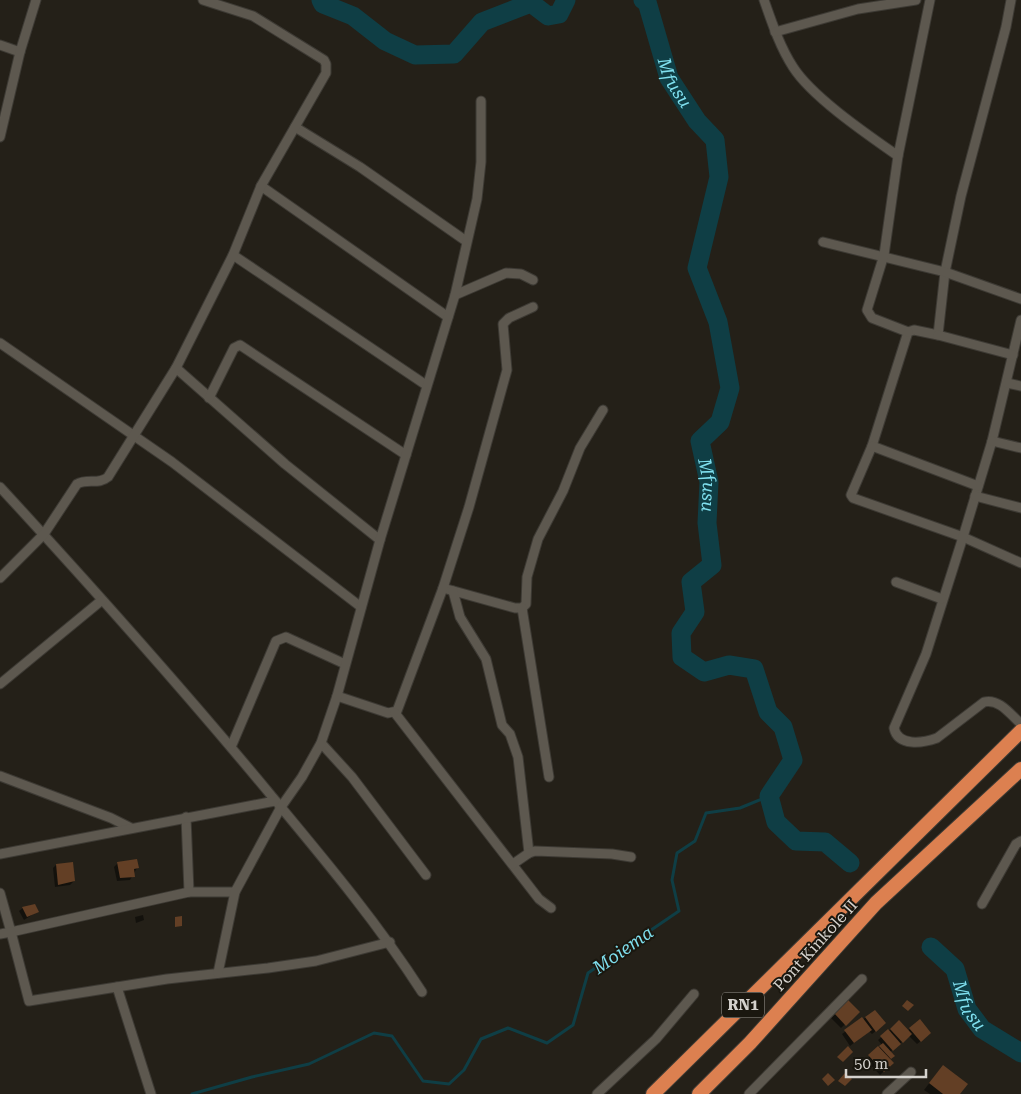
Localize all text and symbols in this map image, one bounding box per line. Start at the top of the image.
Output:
water label: Mfusu [653,54,697,112]
water label: Mfusu [694,455,720,513]
street label: Pont Kinkole II [769,896,861,995]
water label: Moiema [588,921,657,978]
water label: Mfusu [949,977,991,1035]
road number: RN1 [722,992,764,1018]
scale bar [846,1046,926,1078]
text: 50 m [854,1055,889,1073]

